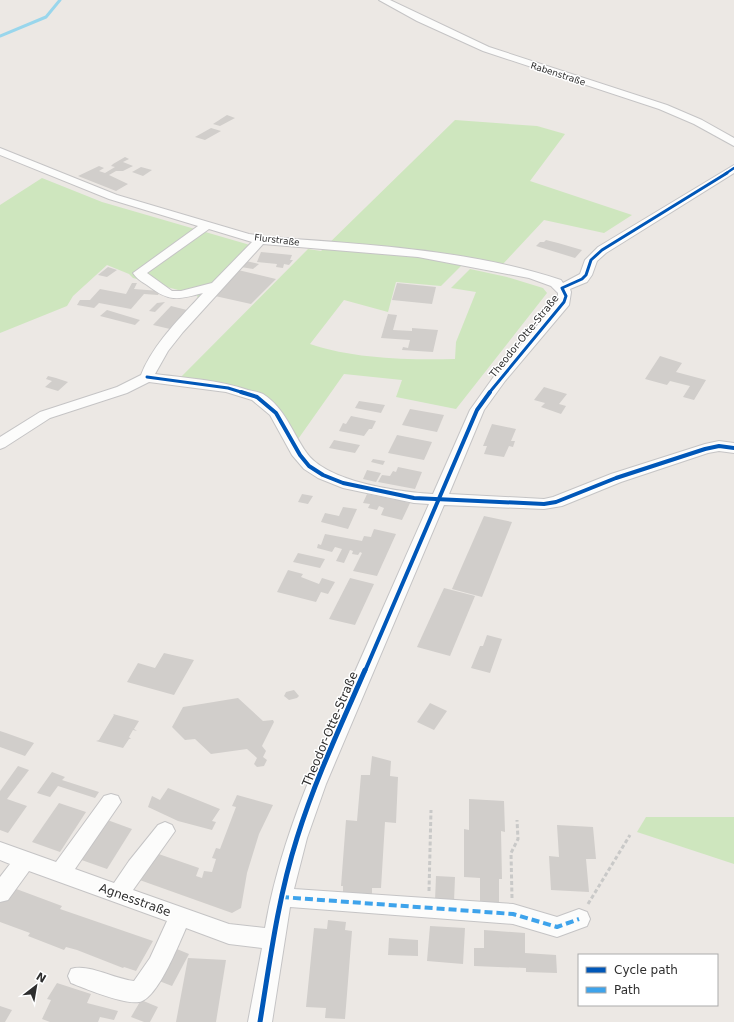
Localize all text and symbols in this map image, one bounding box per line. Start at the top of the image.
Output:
street label: Rabenstraße [529,60,587,88]
street label: Flurstraße [254,232,301,248]
street label: Theodor-Otte-Straße [487,293,561,380]
street label: Theodor-Otte-Straße [299,669,361,790]
street label: Agnesstraße [97,881,173,919]
legend [578,954,718,1006]
text: Cycle path [614,963,678,977]
north arrow [16,966,56,1006]
text: N [34,970,48,986]
text: Path [614,983,640,997]

